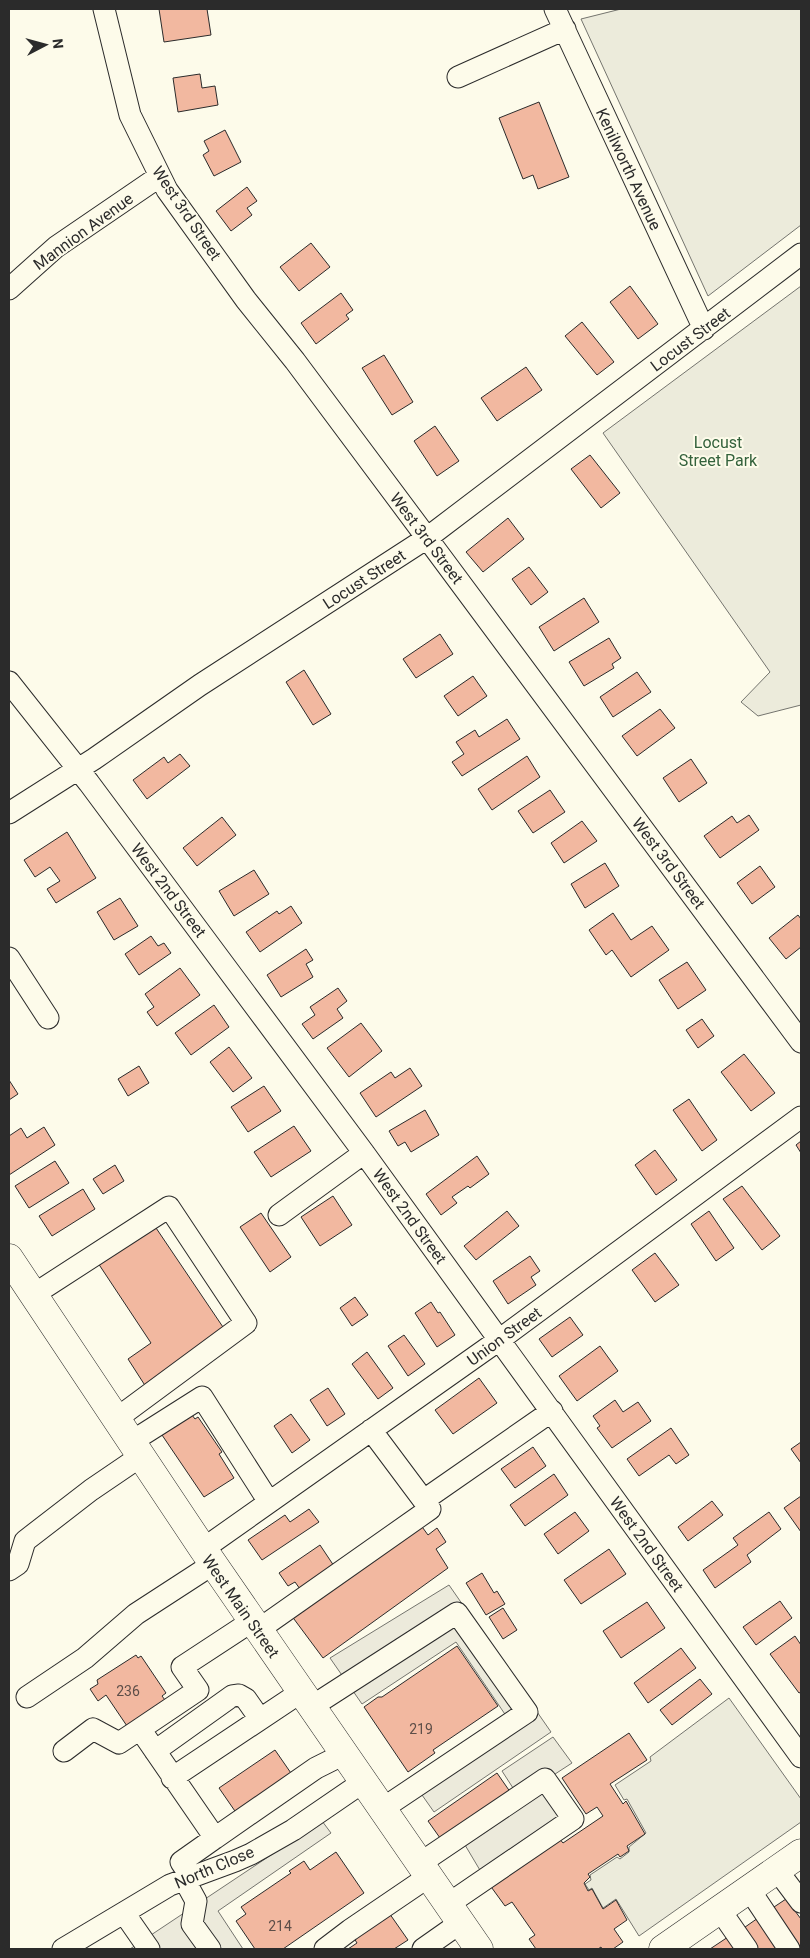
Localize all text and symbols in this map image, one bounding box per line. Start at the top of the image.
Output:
north arrow [20,20,70,70]
text: N [49,38,66,49]
street label: Kenilworth Avenue [592,105,665,233]
street label: West 3rd Street [148,163,225,264]
street label: Mannion Avenue [30,189,137,274]
street label: Locust Street [647,303,734,375]
park label: Locust Street Park [679,433,758,470]
street label: West 3rd Street [386,489,467,588]
street label: Locust Street [319,546,409,613]
street label: West 3rd Street [628,814,709,913]
street label: West 2nd Street [127,839,210,941]
street label: West 2nd Street [369,1165,450,1268]
street label: Union Street [463,1303,545,1370]
street label: West 2nd Street [606,1493,687,1596]
street label: West Main Street [198,1551,283,1661]
house number: 236 [116,1683,140,1699]
house number: 219 [409,1721,433,1737]
street label: North Close [172,1842,257,1893]
house number: 214 [268,1918,292,1934]

